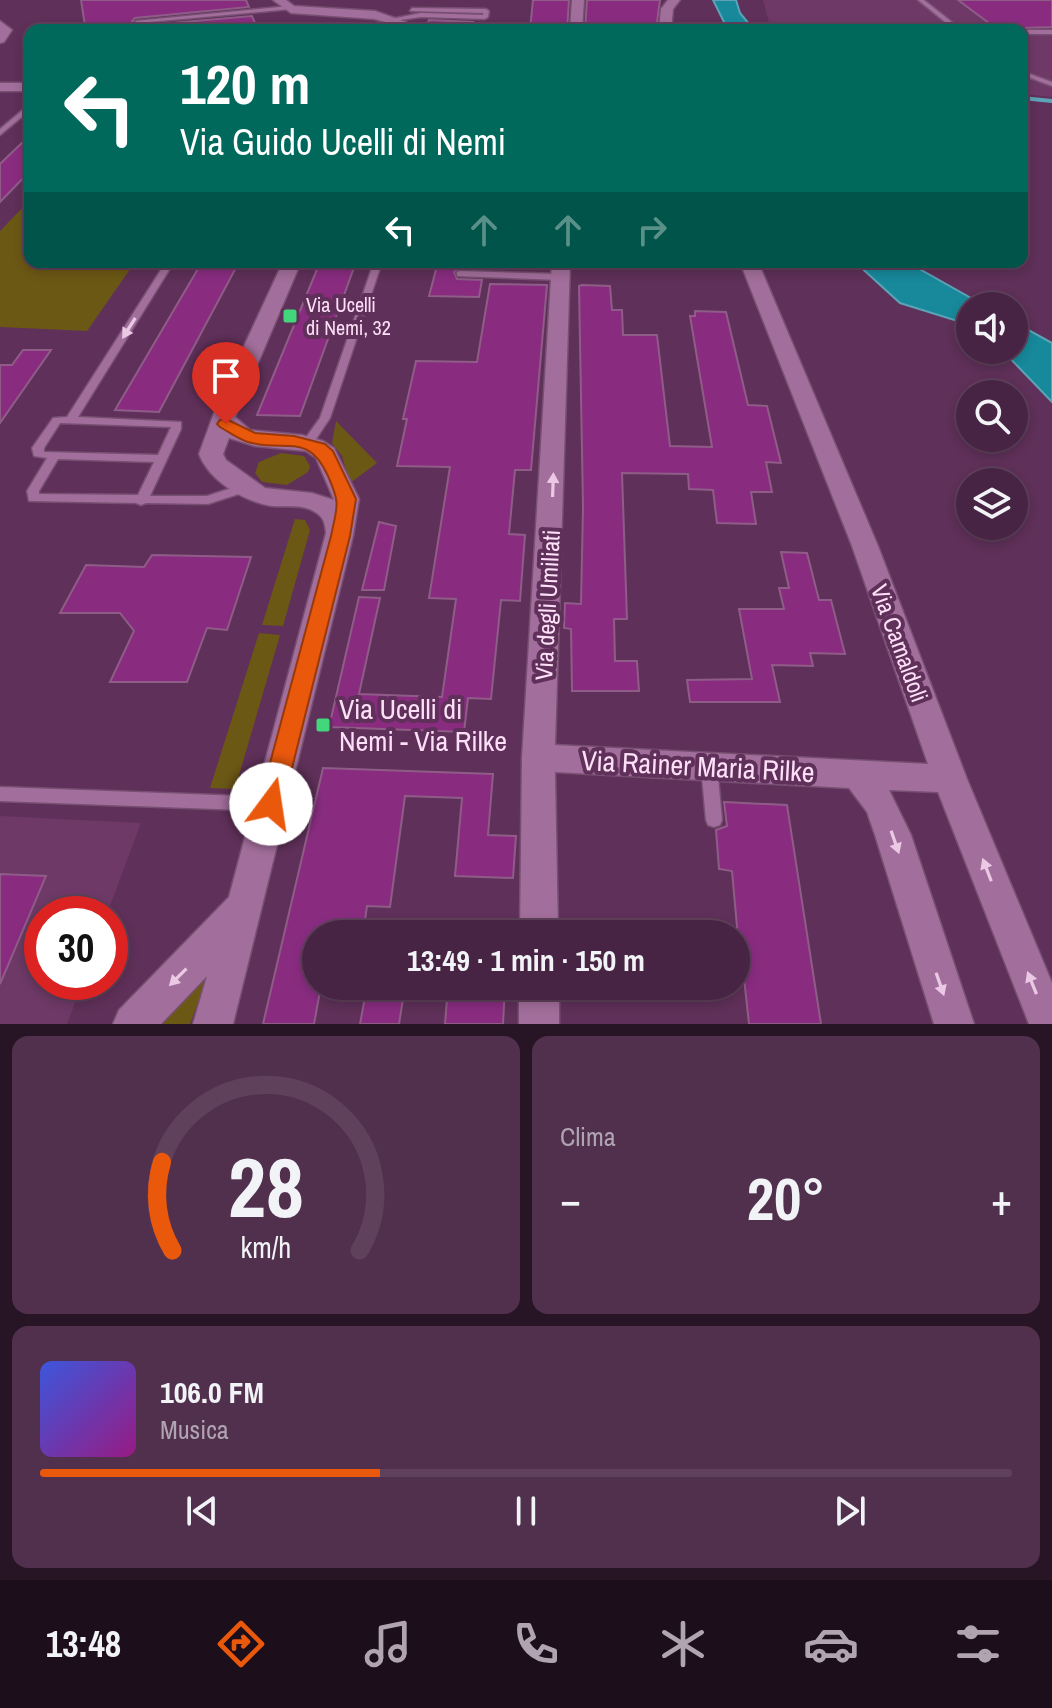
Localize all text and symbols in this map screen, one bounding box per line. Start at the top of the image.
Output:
text: 120 m [180,46,310,121]
icon: left [48,56,152,160]
text: Via Guido Ucelli di Nemi [180,118,506,166]
icon: left [378,208,422,252]
icon: ahead [462,208,506,252]
icon: ahead [546,208,590,252]
icon: right [630,208,674,252]
place label: Via Ucelli di Nemi, 32 [306,291,391,341]
map controls [956,292,1028,540]
button: sound [956,292,1028,364]
marker: Via Ucelli di Nemi, 32 [281,307,299,325]
one-way arrow [122,317,136,339]
pin [192,342,260,424]
icon: arrive [204,354,248,398]
button: search [956,380,1028,452]
button: layers [956,468,1028,540]
one-way arrow [546,472,559,497]
street label: Via degli Umiliati [527,529,567,681]
street label: Via Camaldoli [864,580,936,706]
place label: Via Ucelli di Nemi - Via Rilke [339,690,507,760]
marker: Via Ucelli di Nemi - Via Rilke [314,716,332,734]
street label: Via Rainer Maria Rilke [581,741,815,791]
position arrow [229,762,313,846]
one-way arrow [890,830,902,854]
one-way arrow [980,858,993,882]
speed limit sign: 30 [24,896,128,1000]
text: 13:49 · 1 min · 150 m [407,940,645,980]
one-way arrow [169,967,188,986]
one-way arrow [1026,971,1039,995]
one-way arrow [935,972,947,996]
text: Clima [560,1119,616,1154]
text: 28 [228,1131,304,1243]
text: 20° [747,1158,825,1239]
text: − [560,1169,581,1229]
text: + [991,1169,1012,1229]
text: km/h [241,1228,291,1267]
text: 106.0 FM [160,1372,264,1412]
text: Musica [160,1412,229,1447]
icon: previous [180,1489,224,1533]
icon: pause [504,1489,548,1533]
icon: next [828,1489,872,1533]
icon: directions [213,1616,269,1672]
icon: music [360,1616,416,1672]
icon: phone [508,1616,564,1672]
icon: climate [655,1616,711,1672]
icon: car [803,1616,859,1672]
icon: filters [950,1616,1006,1672]
text: 13:48 [46,1620,121,1668]

